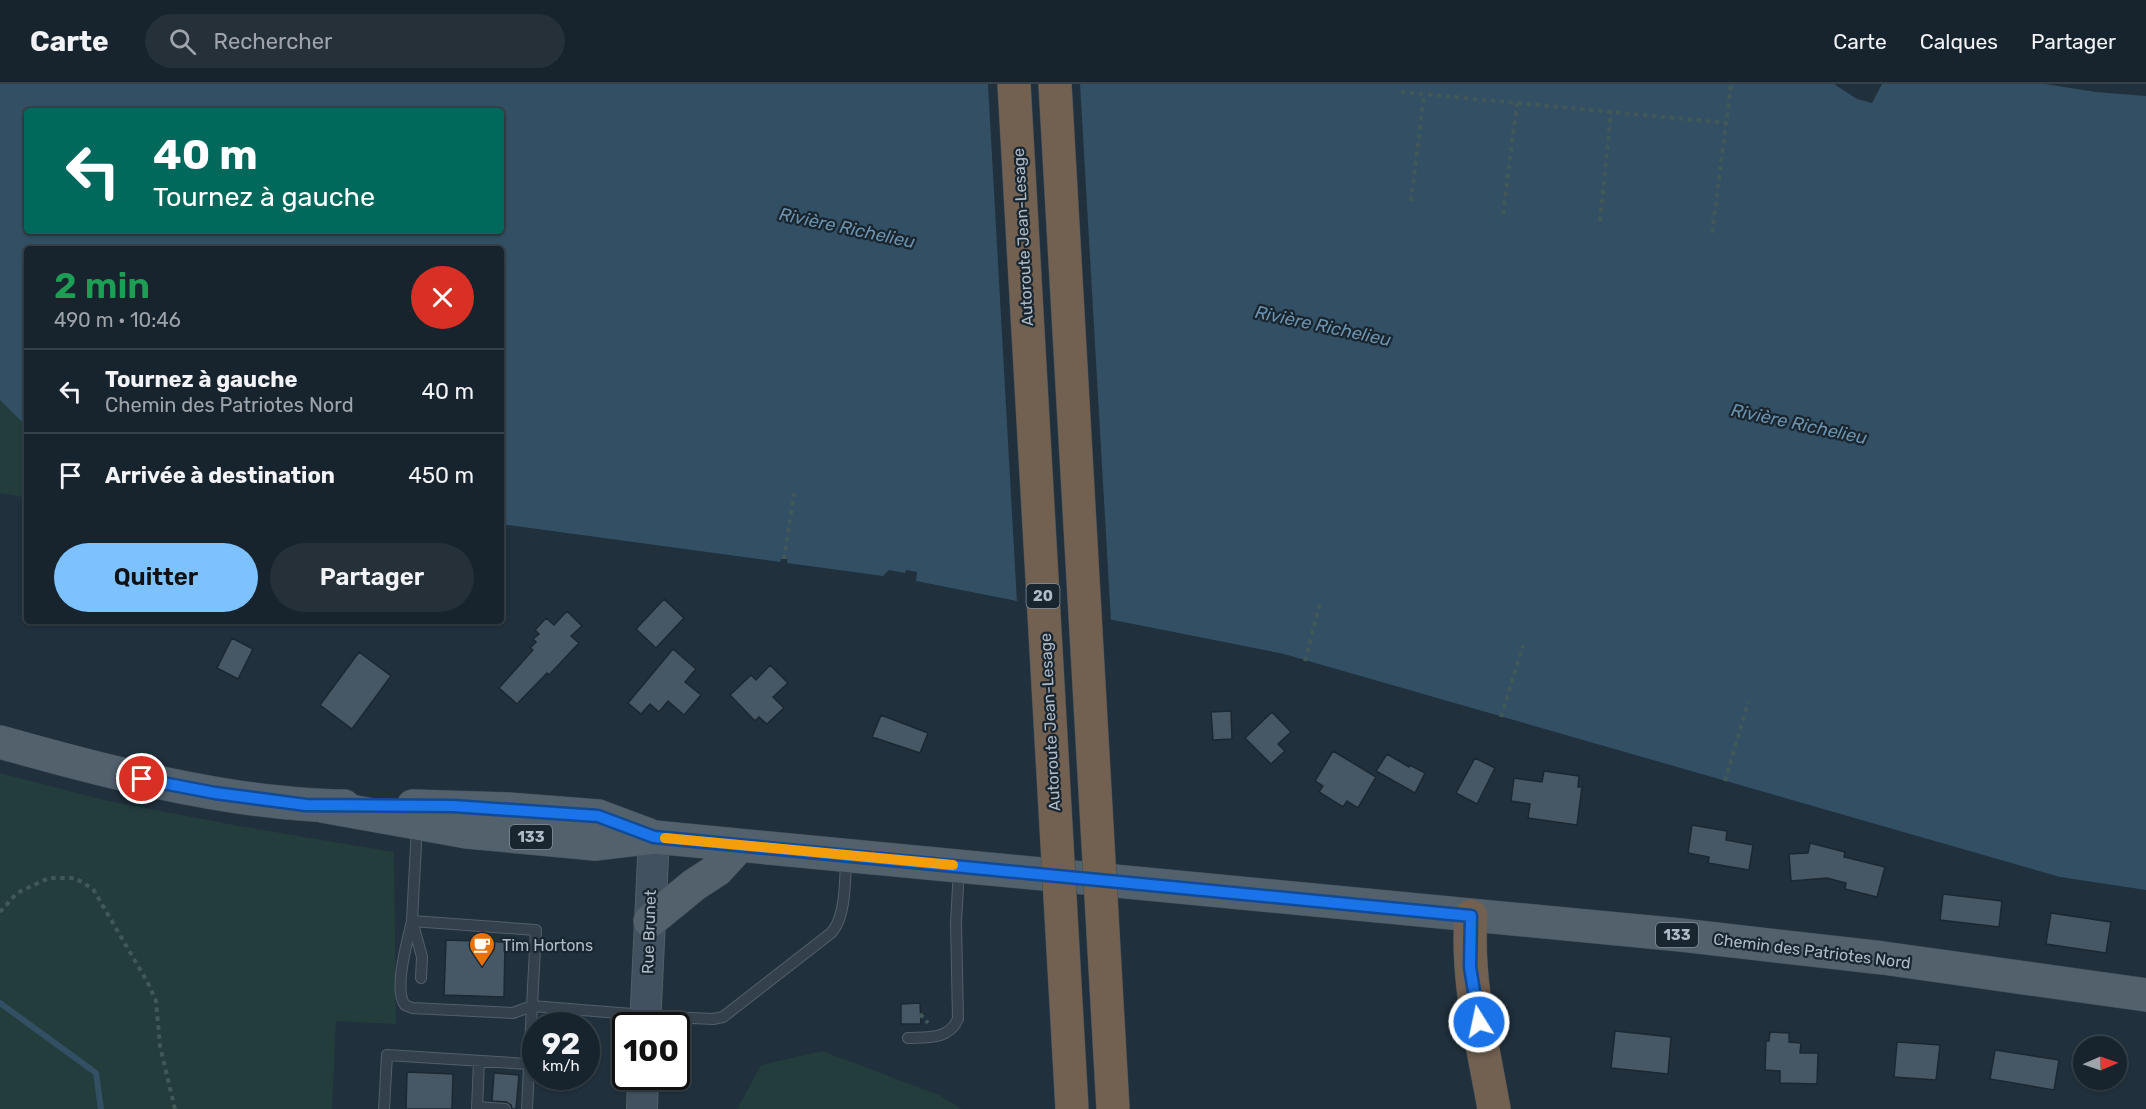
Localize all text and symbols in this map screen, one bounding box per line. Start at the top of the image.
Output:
search box [145,14,565,68]
text: Carte [30,25,109,58]
icon: search [166,25,199,58]
text: Rechercher [214,28,332,55]
text: Carte [1833,29,1887,54]
text: Calques [1920,29,1998,54]
text: Partager [2031,29,2116,54]
text: 40 m [153,130,258,180]
icon: left [54,132,132,210]
street label: Autoroute Jean-Lesage [1009,148,1037,326]
text: Tournez à gauche [153,181,375,213]
water label: Rivière Richelieu [777,203,917,253]
text: 2 min [54,264,150,307]
button: close [411,266,474,329]
water label: Rivière Richelieu [1253,301,1393,351]
text: 490 m · 10:46 [54,308,181,332]
text: Tournez à gauche [105,366,298,393]
icon: left [54,375,87,408]
text: 40 m [421,378,474,405]
text: Chemin des Patriotes Nord [105,393,354,417]
water label: Rivière Richelieu [1729,399,1869,449]
icon: arrive [54,459,87,492]
text: Arrivée à destination [105,462,335,489]
text: 450 m [408,462,474,489]
button: Quitter [54,543,258,612]
button: Partager [270,543,474,612]
road number: 20 [1026,584,1060,608]
street label: Autoroute Jean-Lesage [1036,633,1064,811]
pin [116,753,167,804]
icon: arrive [125,762,158,795]
road number: 133 [510,825,552,849]
street label: Rue Brunet [638,890,660,974]
road number: 133 [1656,923,1698,947]
street label: Chemin des Patriotes Nord [1712,929,1912,973]
cafe icon: Tim Hortons [467,930,497,968]
place label: Tim Hortons [502,936,593,955]
position arrow [1447,990,1511,1054]
speed limit sign: 100 [612,1012,690,1090]
text: 92 [542,1026,580,1062]
north arrow [2073,1036,2127,1090]
map controls [2073,1036,2127,1090]
text: km/h [542,1057,580,1075]

